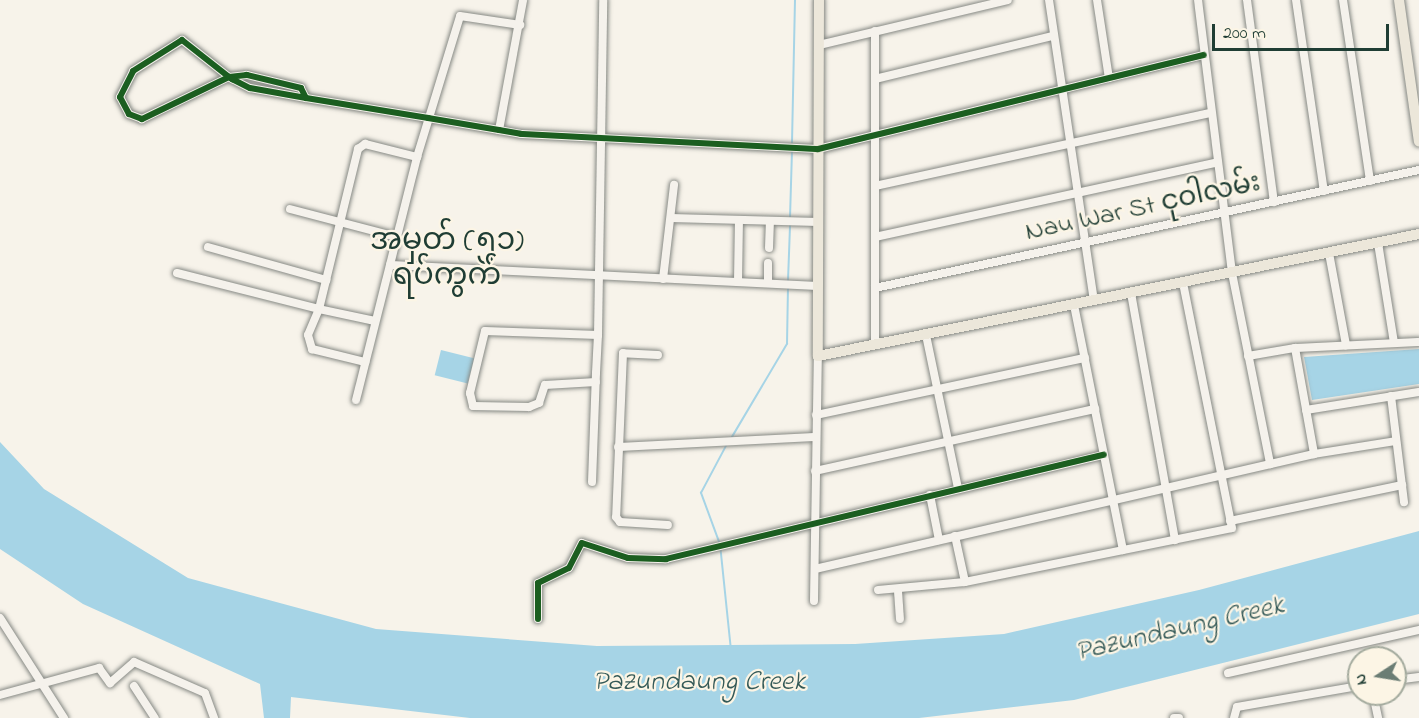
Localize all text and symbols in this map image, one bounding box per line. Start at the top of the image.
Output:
scale bar [1215,12,1392,50]
text: 200 m [1223,21,1266,47]
street label: Nau War St ငုဝါလမ်း [1022,167,1264,249]
district label: အမှတ် (၅၁) ရပ်ကွက် [370,224,524,294]
water label: Pazundaung Creek [1073,590,1287,670]
north arrow [1347,646,1407,706]
water label: Pazundaung Creek [593,666,805,700]
text: N [1348,672,1374,687]

